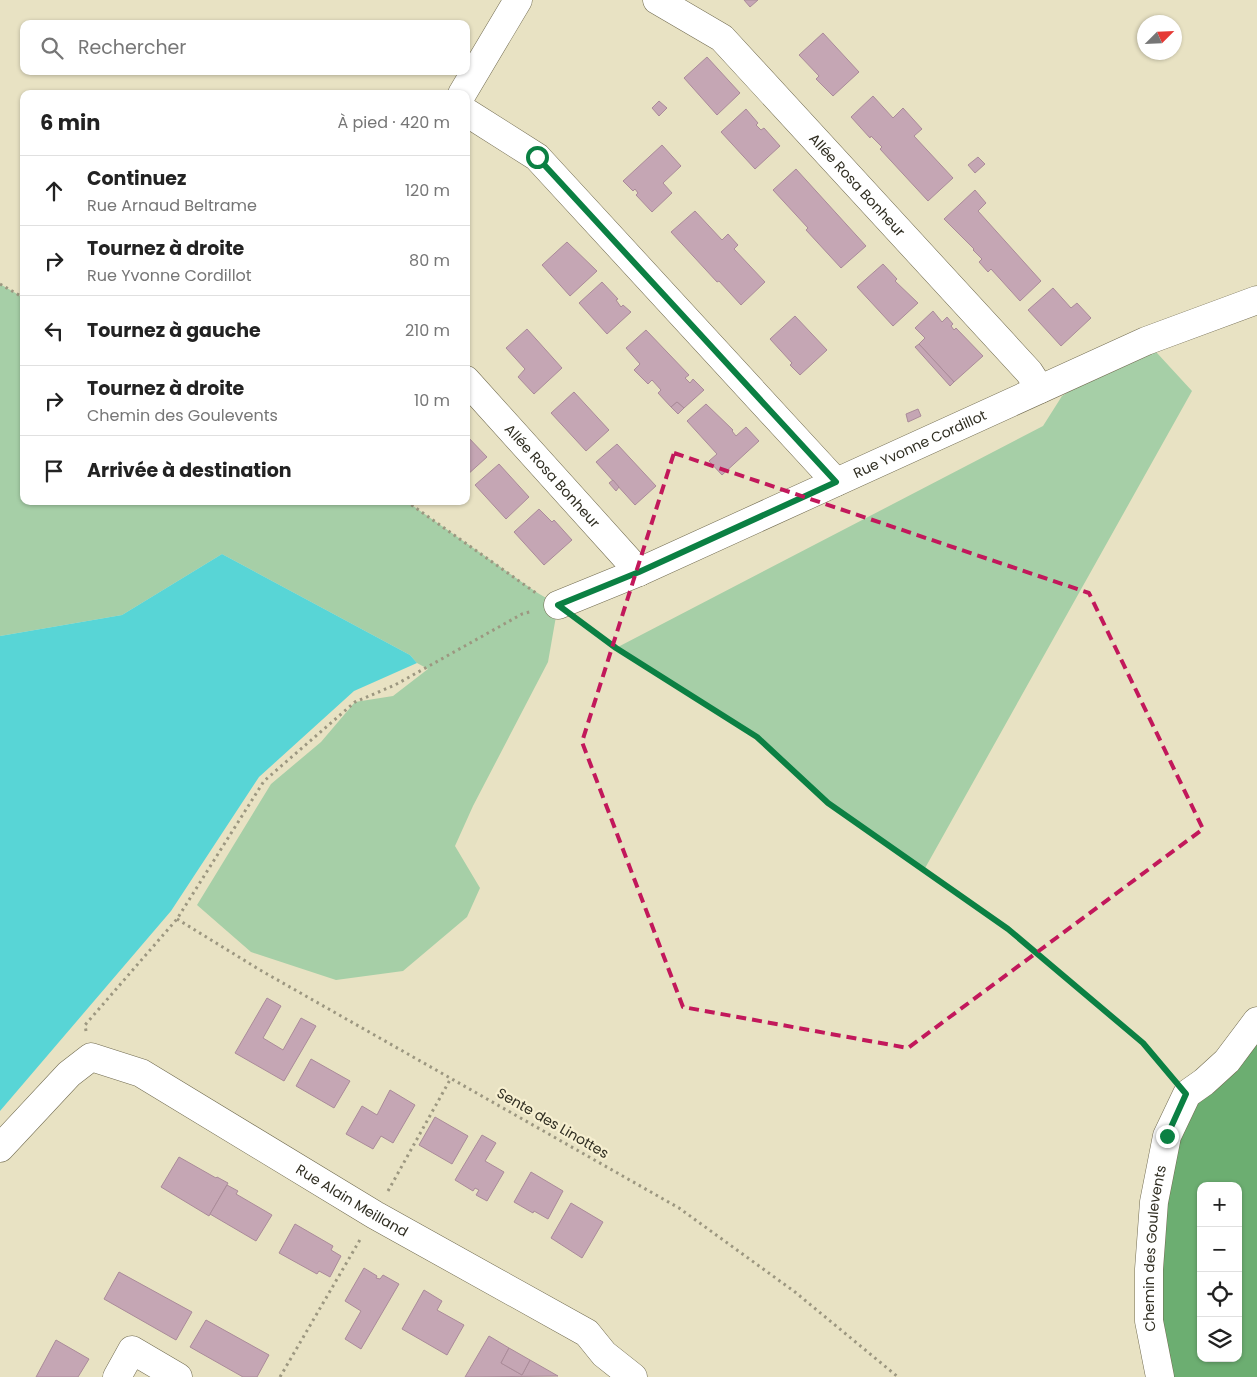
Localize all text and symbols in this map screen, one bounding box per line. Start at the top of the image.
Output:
north arrow [1137,15,1182,60]
search box [20,20,470,75]
icon: search [38,34,66,62]
text: Rechercher [78,34,186,61]
text: 6 min [40,108,100,137]
text: À pied · 420 m [337,111,450,134]
street label: Allée Rosa Bonheur [804,129,910,241]
route start [526,146,549,169]
text: Continuez [87,165,186,192]
icon: ahead [40,177,68,205]
text: 120 m [405,179,450,202]
text: Rue Arnaud Beltrame [87,194,257,217]
text: Tournez à droite [87,235,244,262]
icon: right [40,247,68,275]
text: 80 m [409,249,450,272]
text: Rue Yvonne Cordillot [87,264,252,287]
icon: left [40,317,68,345]
text: Tournez à gauche [87,317,261,344]
text: 210 m [405,319,450,342]
text: Tournez à droite [87,375,244,402]
icon: right [40,387,68,415]
text: 10 m [414,389,450,412]
text: Chemin des Goulevents [87,404,278,427]
street label: Rue Yvonne Cordillot [850,405,990,483]
street label: Allée Rosa Bonheur [500,419,605,532]
icon: arrive [40,457,68,485]
text: Arrivée à destination [87,457,292,484]
street label: Sente des Linottes [493,1083,613,1163]
route end [1156,1125,1179,1148]
street label: Rue Alain Meilland [292,1159,412,1242]
street label: Chemin des Goulevents [1139,1163,1171,1333]
map controls [1197,1182,1242,1362]
button: + [1197,1182,1242,1227]
button: − [1197,1227,1242,1272]
button: locate [1197,1272,1242,1317]
button: layers [1197,1317,1242,1362]

